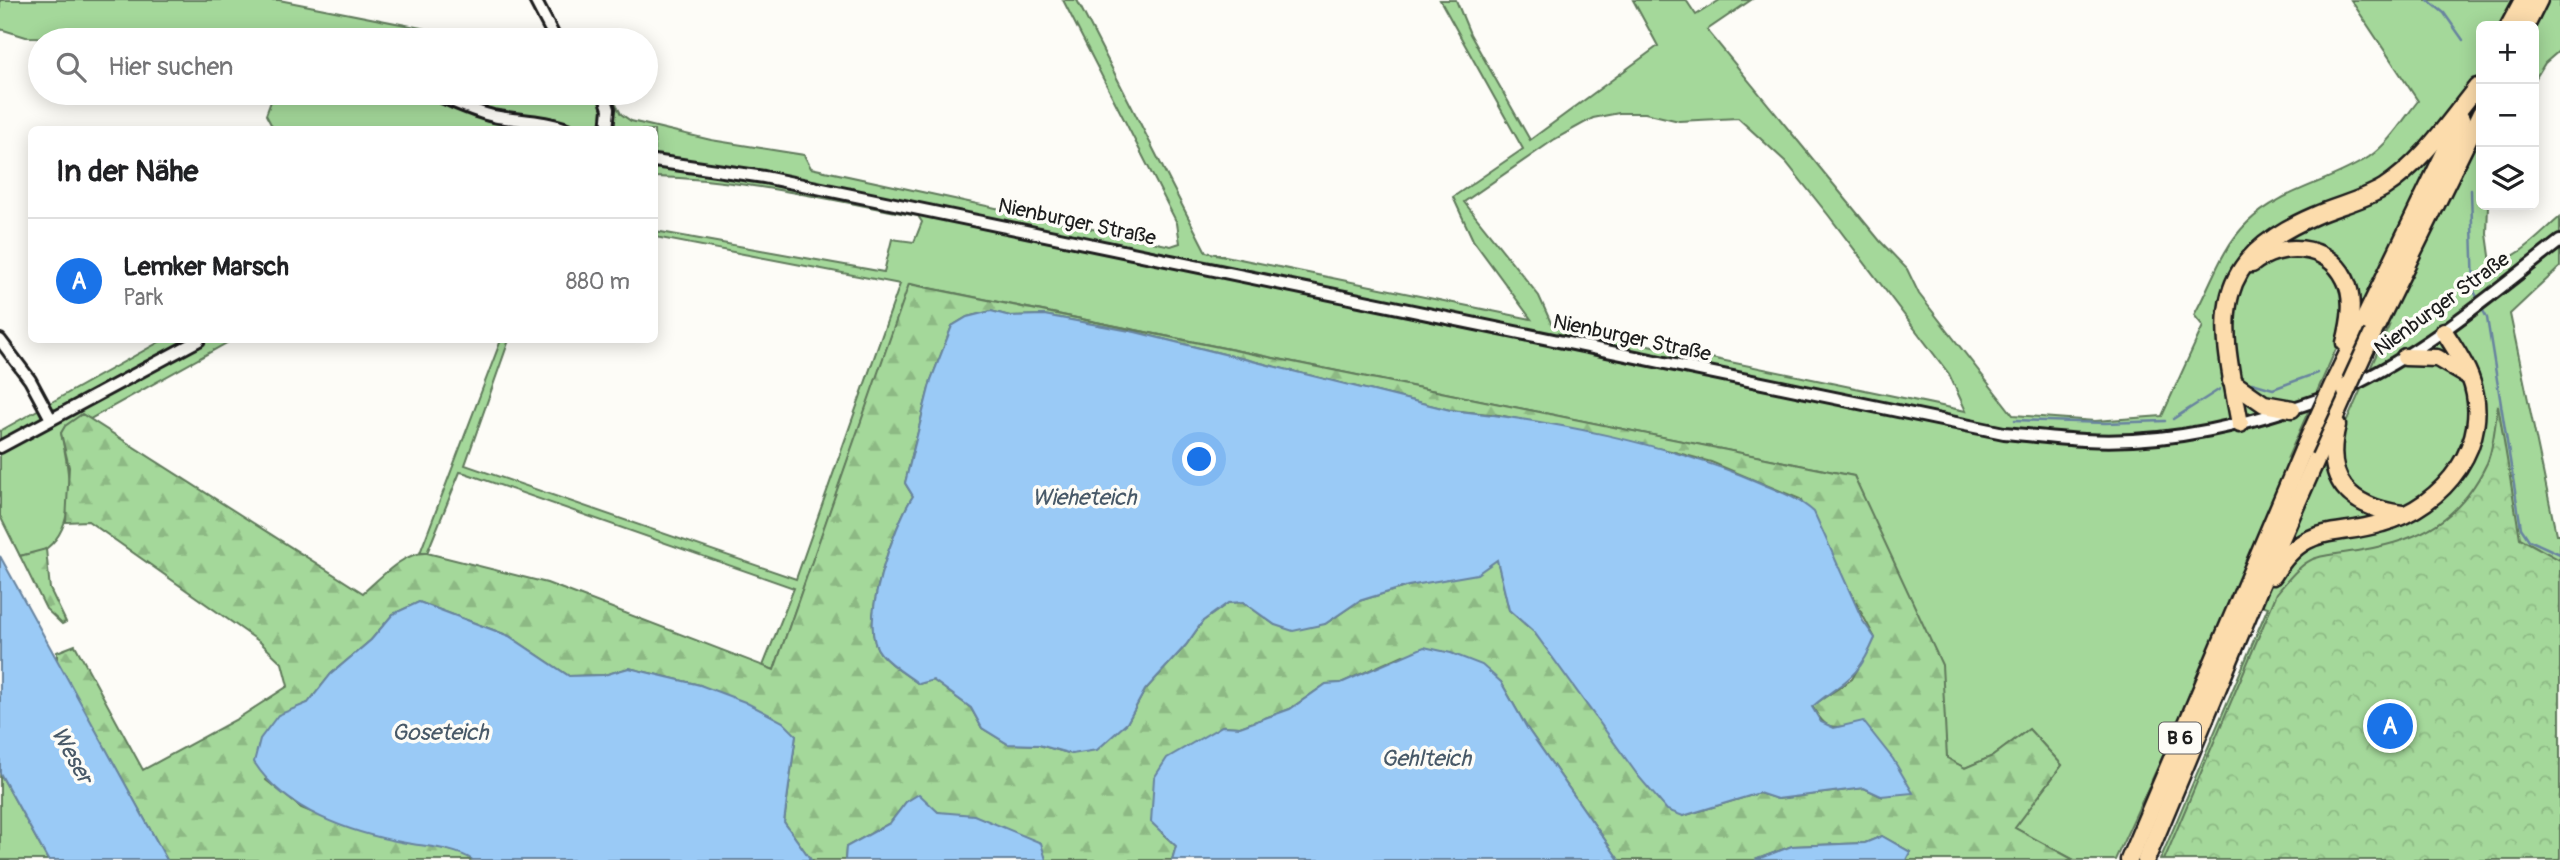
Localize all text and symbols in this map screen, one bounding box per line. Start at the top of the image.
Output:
map controls [2476,21,2539,210]
button: + [2476,21,2539,84]
search box [28,28,658,105]
icon: search [52,48,90,86]
text: Hier suchen [108,51,233,83]
button: − [2476,84,2539,147]
button: layers [2476,147,2539,210]
text: In der Nähe [56,153,198,190]
street label: Nienburger Straße [996,192,1159,252]
street label: Nienburger Straße [2369,245,2516,362]
text: Lemker Marsch [123,251,289,283]
text: A [72,267,86,296]
text: 880 m [566,267,630,296]
text: Park [123,283,163,312]
street label: Nienburger Straße [1551,308,1714,368]
your location [1182,442,1216,476]
water label: Wieheteich [1032,483,1137,512]
pin: A [2367,700,2413,752]
water label: Goseteich [392,718,489,747]
water label: Weser [45,721,101,791]
road number: B 6 [2159,722,2201,754]
water label: Gehlteich [1381,744,1472,773]

